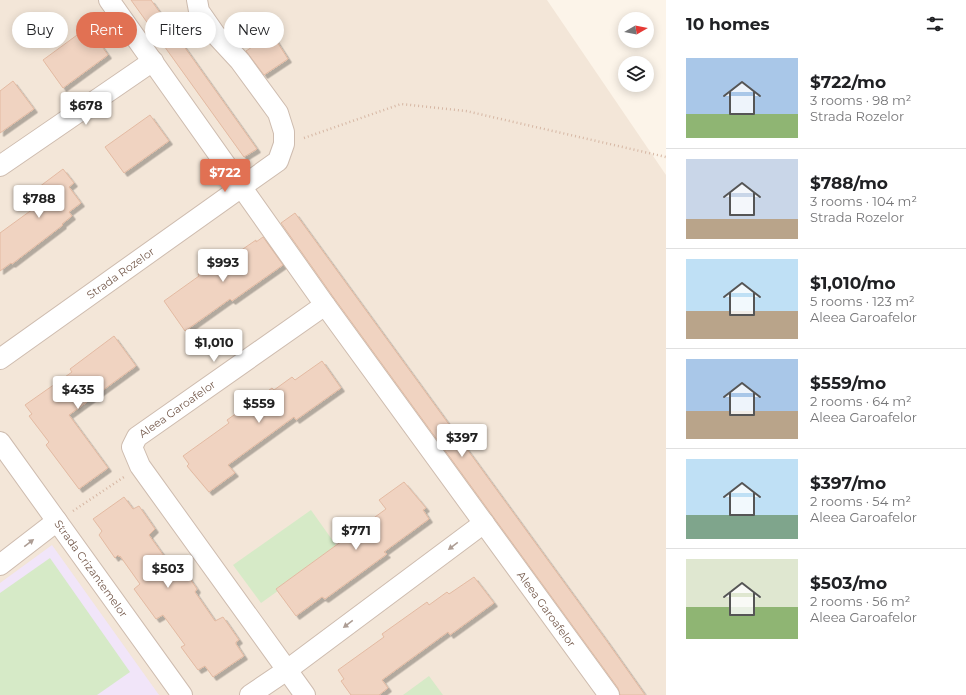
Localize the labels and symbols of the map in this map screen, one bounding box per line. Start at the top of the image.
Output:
north arrow [618,12,654,48]
pin: $678 [62,92,110,126]
pin: $722 [201,159,249,193]
pin: $788 [15,185,63,219]
street label: Strada Rozelor [84,244,157,302]
pin: $993 [199,249,247,283]
pin: $1,010 [181,329,247,363]
pin: $435 [54,376,102,410]
street label: Aleea Garoafelor [136,377,218,441]
pin: $559 [235,390,283,424]
pin: $397 [438,424,486,458]
street label: Strada Crizantemelor [51,517,131,620]
pin: $771 [332,517,380,551]
one-way arrow [23,539,34,547]
one-way arrow [447,542,458,551]
pin: $503 [144,555,192,589]
street label: Aleea Garoafelor [514,568,579,650]
one-way arrow [343,620,354,628]

